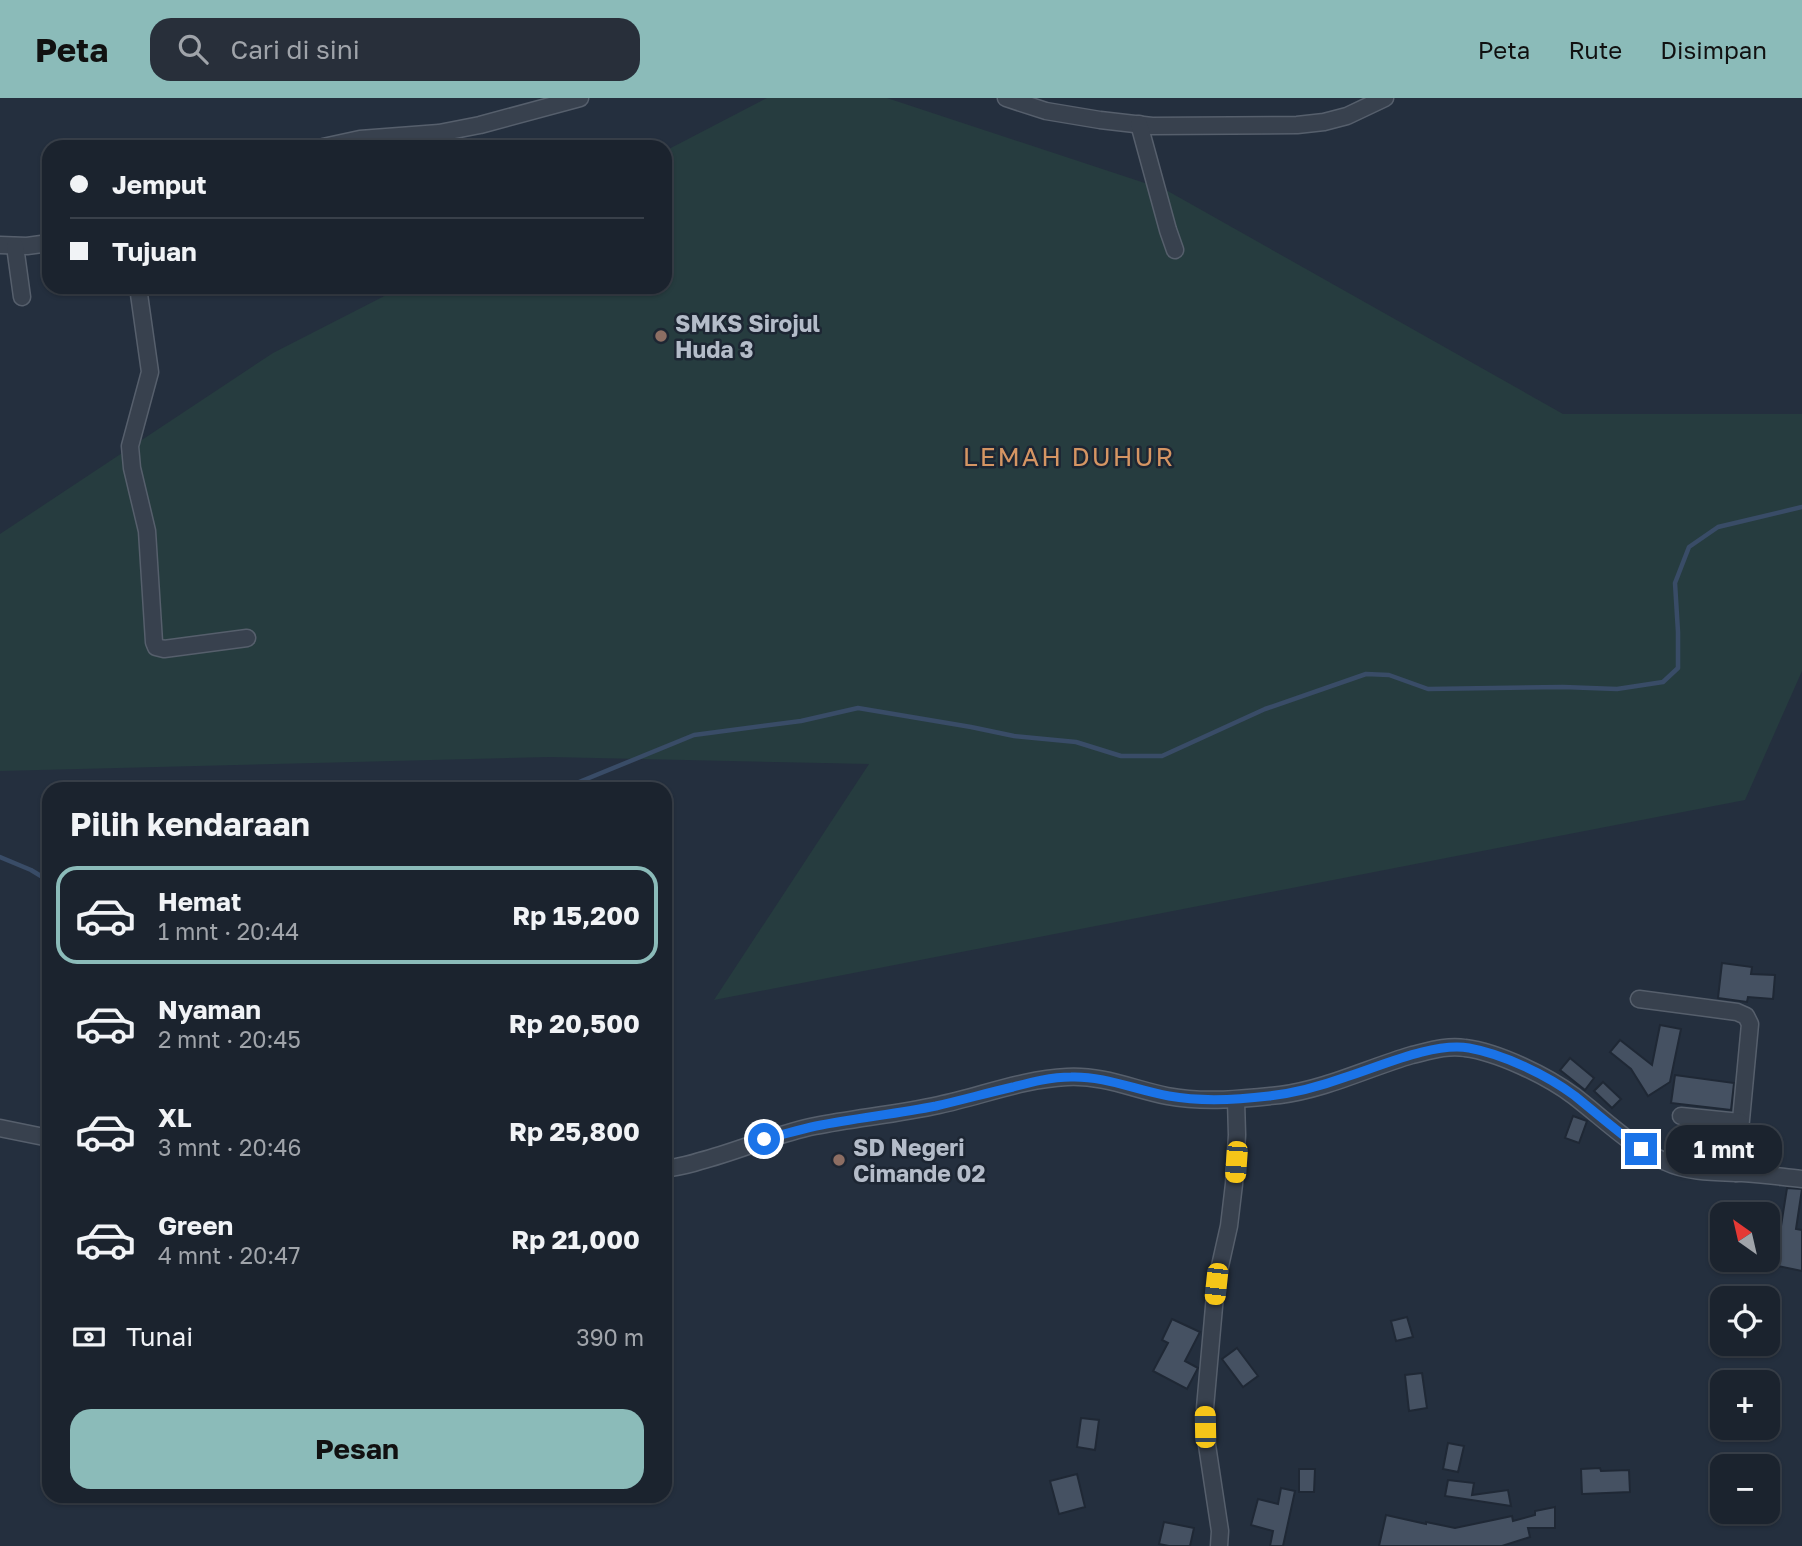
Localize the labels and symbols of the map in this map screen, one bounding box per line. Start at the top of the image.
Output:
place label: SMKS Sirojul Huda 3 [675,309,820,363]
marker: SMKS Sirojul Huda 3 [653,328,669,344]
district label: LEMAH DUHUR [963,441,1175,472]
route start [748,1123,780,1155]
callout: 1 mnt [1666,1124,1781,1174]
place label: SD Negeri Cimande 02 [853,1133,985,1187]
route end [1625,1133,1657,1165]
car [1225,1140,1248,1184]
marker: SD Negeri Cimande 02 [831,1152,847,1168]
north arrow [1710,1202,1780,1272]
car [1204,1262,1229,1306]
car [1195,1406,1216,1448]

